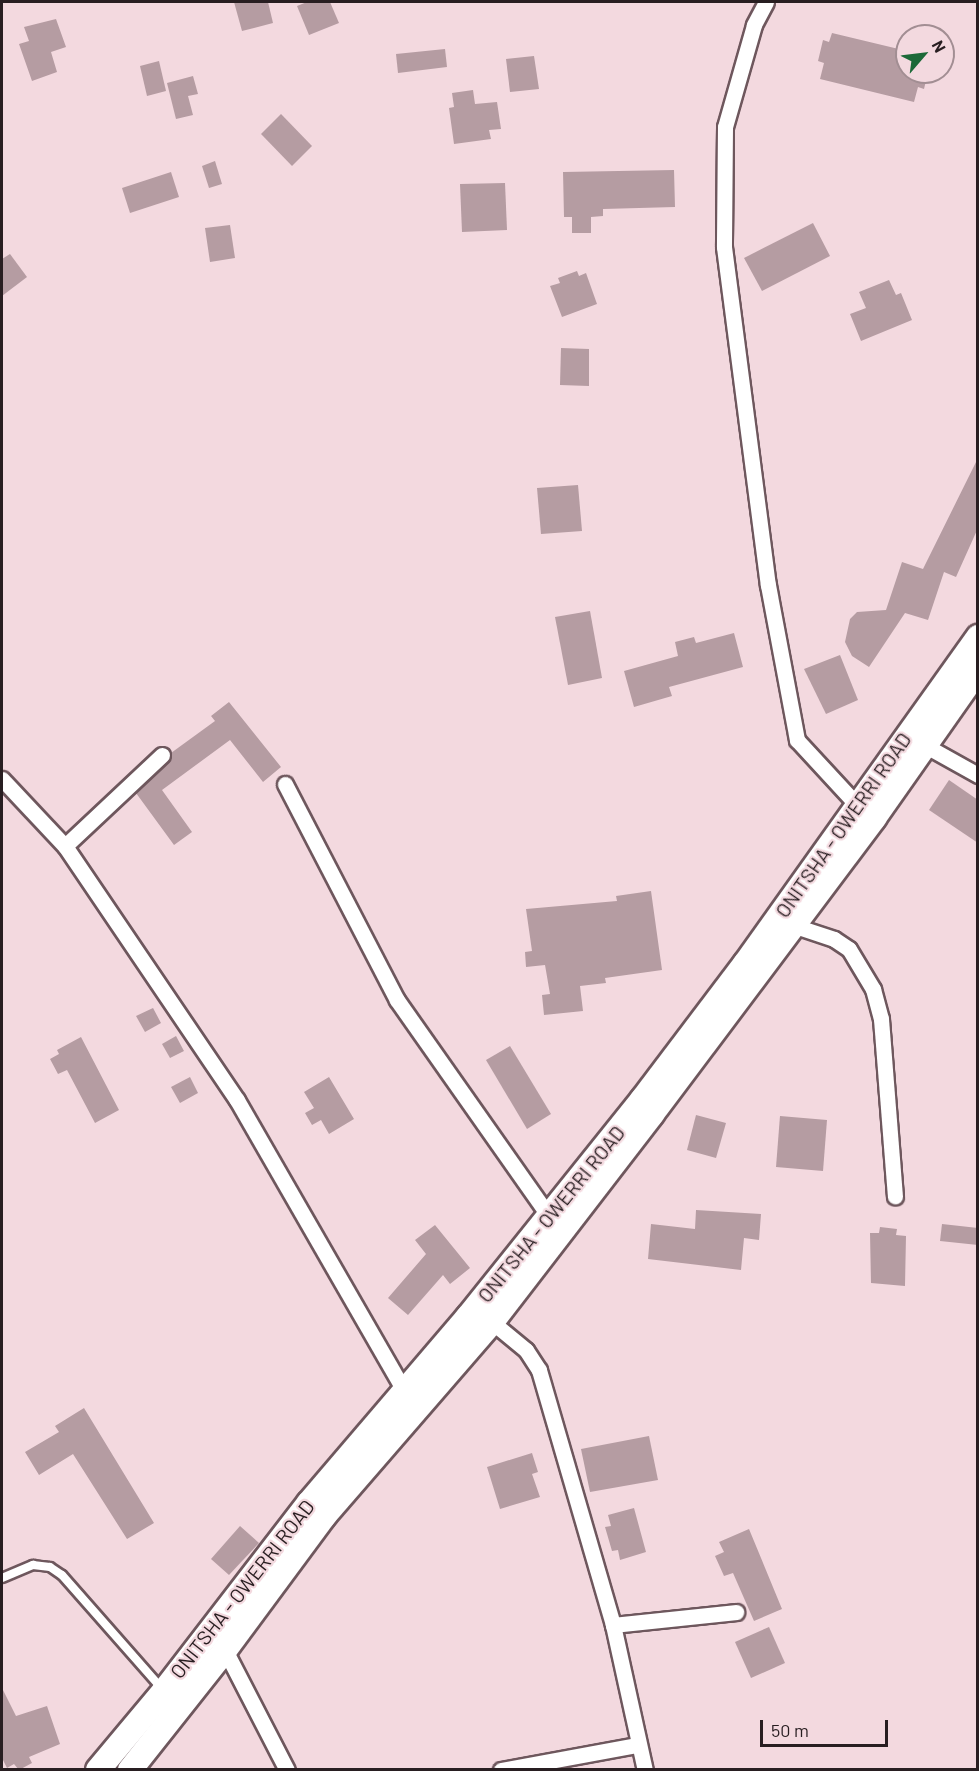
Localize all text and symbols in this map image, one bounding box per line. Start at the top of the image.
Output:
north arrow [895,24,955,84]
text: N [929,37,950,55]
street label: ONITSHA - OWERRI ROAD [770,728,916,922]
street label: ONITSHA - OWERRI ROAD [472,1121,630,1307]
street label: ONITSHA - OWERRI ROAD [165,1495,319,1683]
scale bar [763,1708,890,1746]
text: 50 m [771,1719,809,1741]

